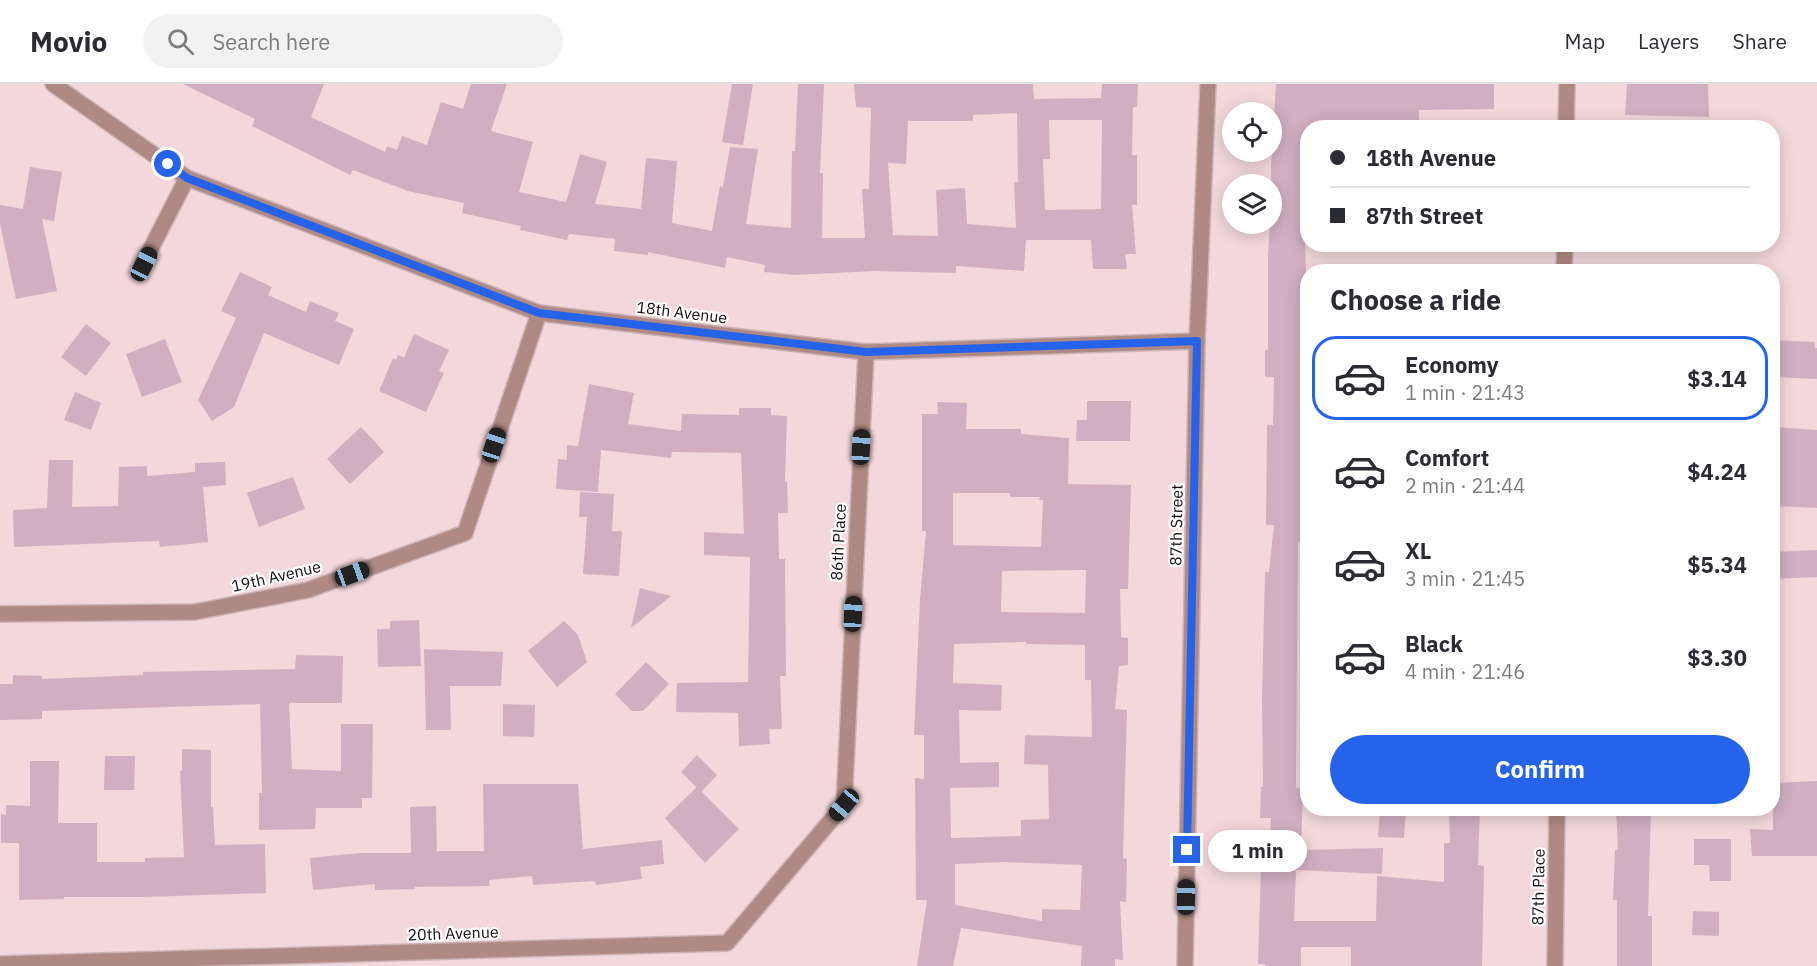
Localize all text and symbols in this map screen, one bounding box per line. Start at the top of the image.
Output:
search box [143,14,563,68]
text: Movio [30,23,107,60]
icon: search [164,25,197,58]
text: Search here [212,27,330,56]
text: Map [1565,27,1605,55]
text: Layers [1638,27,1700,55]
text: Share [1733,27,1787,55]
map controls [1222,102,1282,234]
button: locate [1222,102,1282,162]
text: 18th Avenue [1366,143,1496,172]
route start [154,150,181,177]
button: layers [1222,174,1282,234]
text: 87th Street [1366,201,1483,230]
car [128,244,160,284]
text: Choose a ride [1330,282,1501,317]
street label: 18th Avenue [636,297,729,328]
text: Economy [1405,350,1499,379]
icon: car [1333,351,1387,405]
text: $3.14 [1687,364,1747,393]
text: 1 min · 21:43 [1405,379,1525,406]
car [480,425,508,465]
car [851,429,871,465]
text: Comfort [1405,443,1489,472]
icon: car [1333,444,1387,498]
text: $4.24 [1687,457,1747,486]
text: 2 min · 21:44 [1405,472,1525,499]
street label: 87th Street [1165,484,1187,566]
street label: 86th Place [826,503,850,581]
text: XL [1405,536,1431,565]
icon: car [1333,537,1387,591]
text: $5.34 [1687,550,1747,579]
street label: 19th Avenue [229,556,323,596]
car [332,559,372,589]
text: 3 min · 21:45 [1405,565,1525,592]
car [843,596,863,632]
text: Black [1405,629,1463,658]
icon: car [1333,630,1387,684]
text: $3.30 [1687,643,1747,672]
text: 4 min · 21:46 [1405,658,1525,685]
button: Confirm [1330,735,1750,804]
car [826,785,862,825]
callout: 1 min [1208,829,1307,871]
route end [1173,836,1200,863]
text: 1 min [1231,837,1284,864]
street label: 87th Place [1527,848,1549,926]
car [1177,879,1195,915]
street label: 20th Avenue [407,921,499,945]

